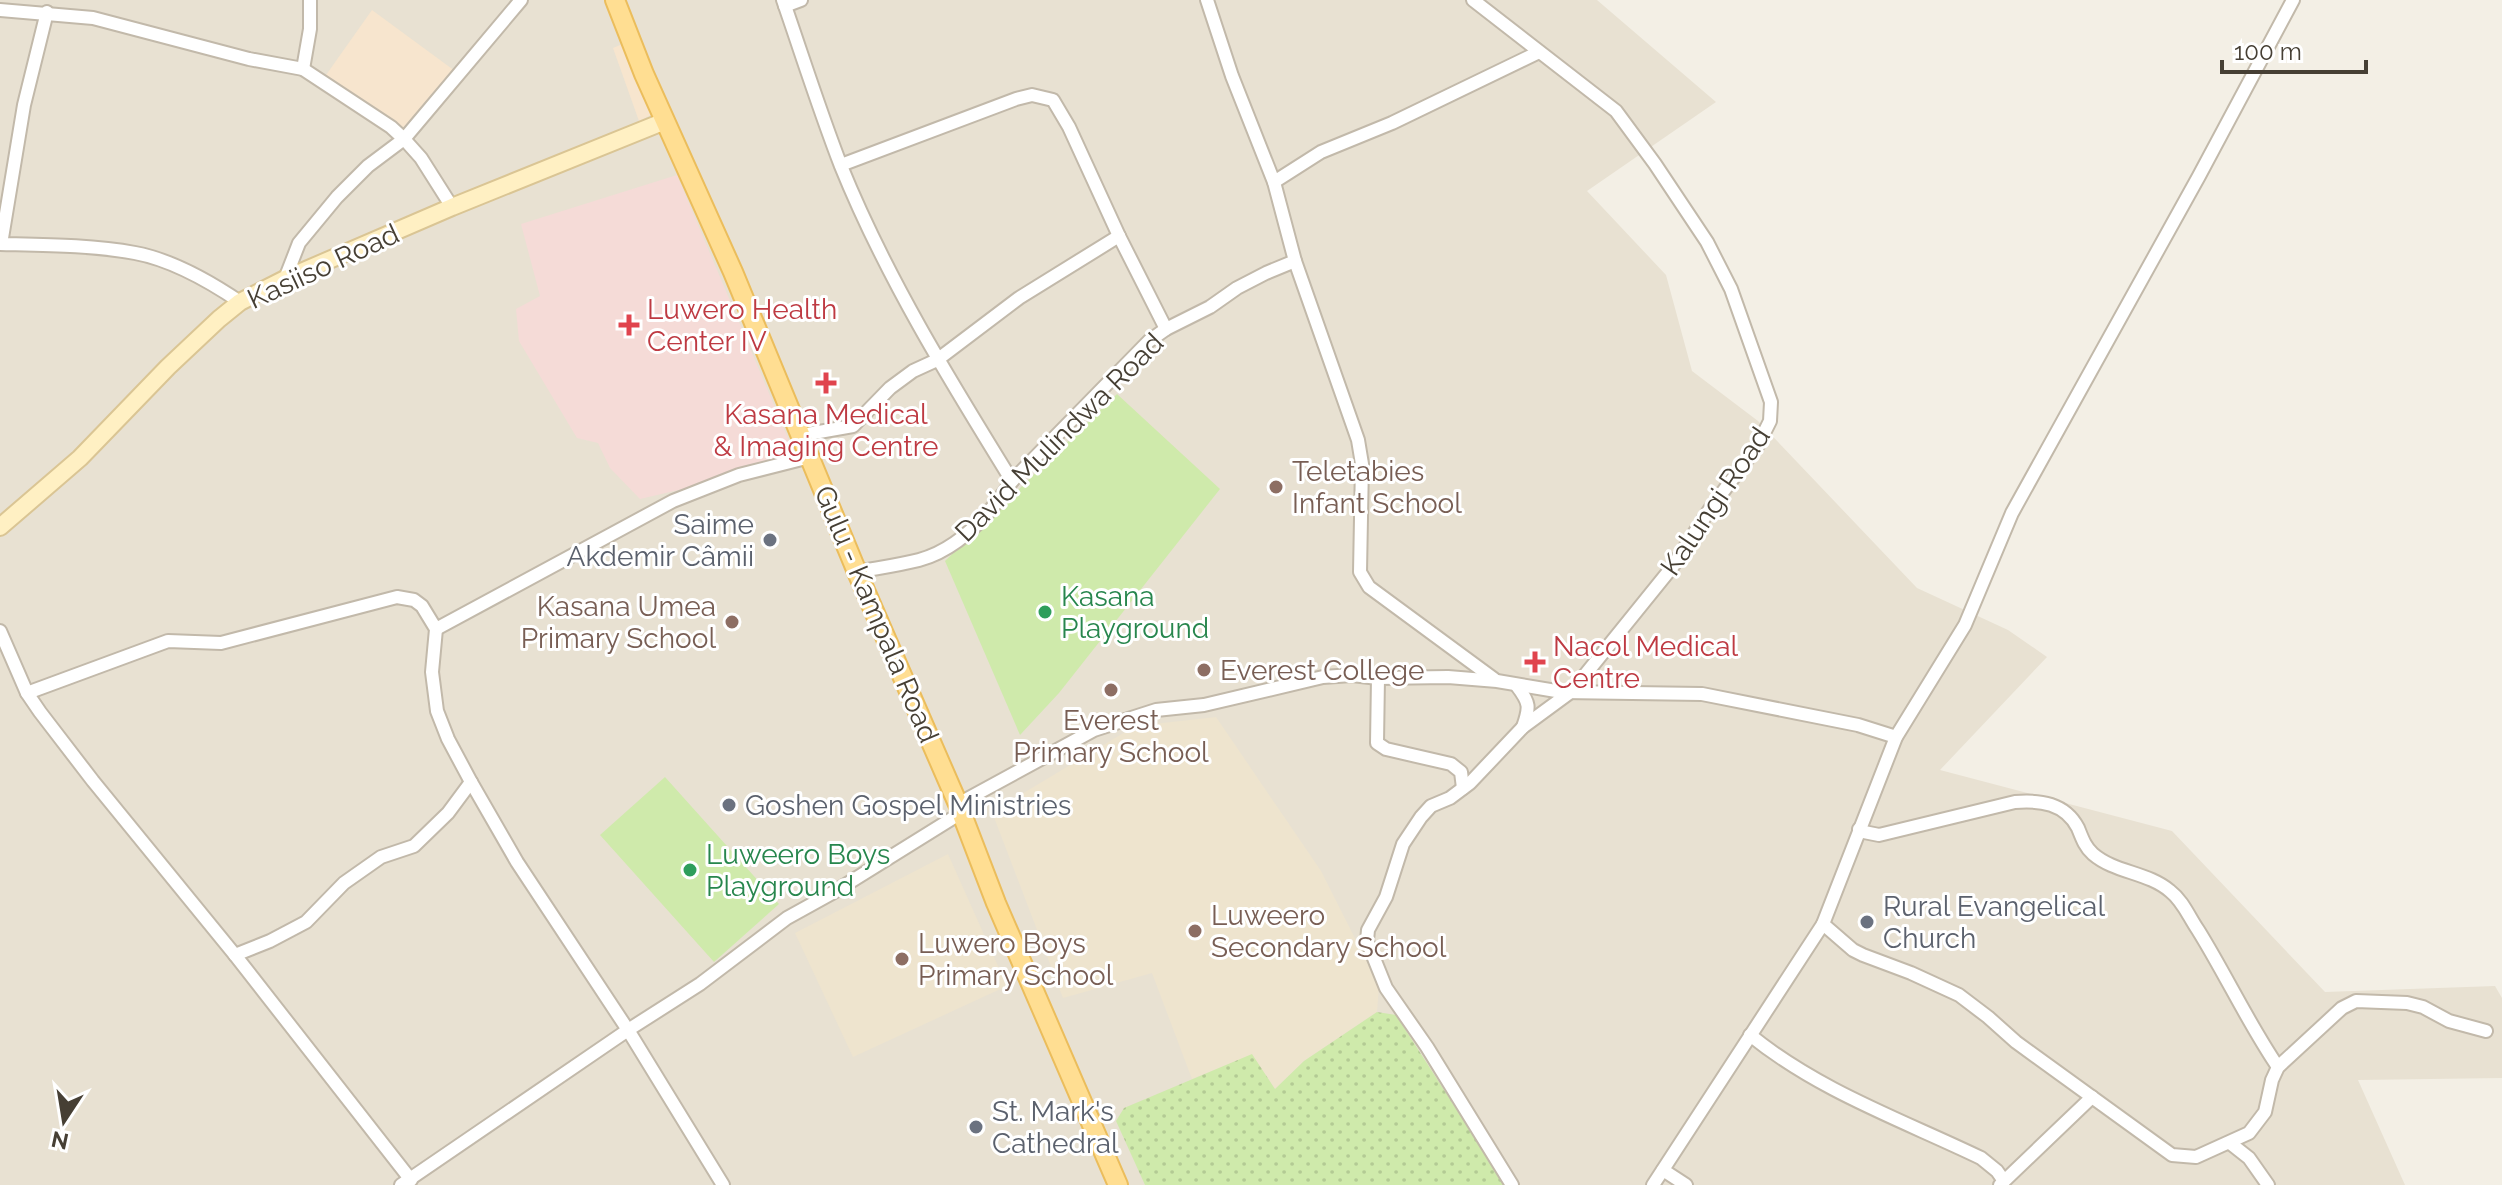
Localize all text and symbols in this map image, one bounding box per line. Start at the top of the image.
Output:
scale bar [2222,24,2366,74]
text: 100 m [2234,37,2302,66]
street label: Kasiiso Road [242,217,404,316]
place label: Luwero Health Center IV [647,293,837,358]
marker: Luwero Health Center IV [618,314,640,336]
street label: David Mulindwa Road [948,326,1170,548]
marker: Kasana Medical & Imaging Centre [815,372,837,394]
place label: Kasana Medical & Imaging Centre [714,398,938,463]
street label: Kalungi Road [1654,421,1777,582]
place label: Teletabies Infant School [1292,455,1462,520]
marker: Teletabies Infant School [1267,478,1285,496]
street label: Gulu - Kampala Road [807,481,946,748]
place label: Saime Akdemir Câmii [567,508,754,573]
marker: Saime Akdemir Câmii [761,531,779,549]
place label: Kasana Playground [1061,580,1209,645]
place label: Kasana Umea Primary School [521,590,716,655]
marker: Kasana Playground [1036,603,1054,621]
marker: Kasana Umea Primary School [723,613,741,631]
place label: Nacol Medical Centre [1553,630,1738,695]
marker: Nacol Medical Centre [1524,651,1546,673]
place label: Everest College [1220,654,1425,687]
marker: Everest College [1195,661,1213,679]
marker: Everest Primary School [1102,681,1120,699]
place label: Everest Primary School [1013,704,1209,769]
place label: Goshen Gospel Ministries [745,789,1071,822]
marker: Goshen Gospel Ministries [720,796,738,814]
place label: Luweero Boys Playground [706,838,890,903]
marker: Luweero Boys Playground [681,861,699,879]
place label: Rural Evangelical Church [1883,890,2105,955]
place label: Luweero Secondary School [1211,899,1447,964]
marker: Rural Evangelical Church [1858,913,1876,931]
marker: Luweero Secondary School [1186,922,1204,940]
place label: Luwero Boys Primary School [918,927,1114,992]
marker: Luwero Boys Primary School [893,950,911,968]
north arrow [24,1081,104,1161]
place label: St. Mark's Cathedral [992,1095,1119,1160]
marker: St. Mark's Cathedral [967,1118,985,1136]
text: N [49,1126,71,1155]

